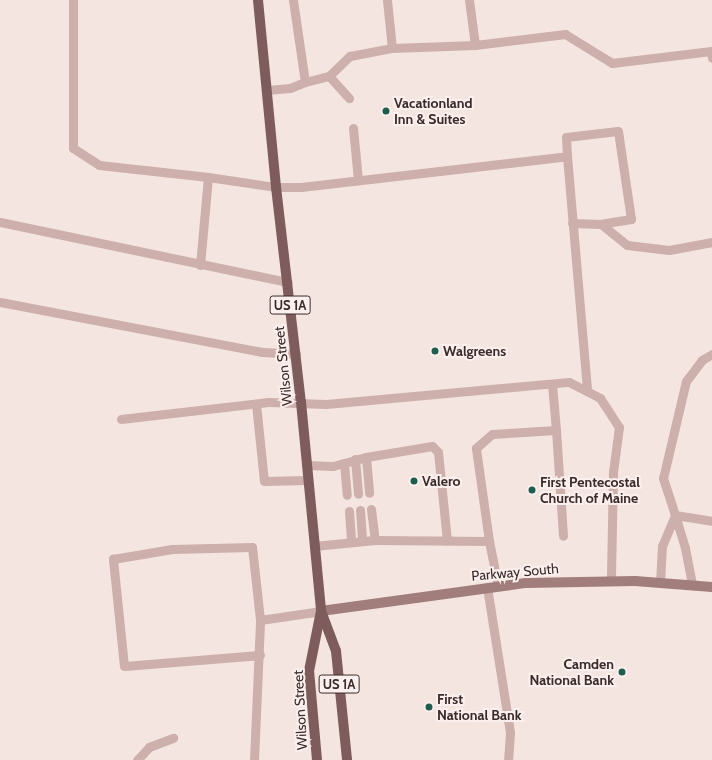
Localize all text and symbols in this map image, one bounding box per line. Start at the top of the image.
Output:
place label: Vacationland Inn & Suites [394,95,473,128]
marker: Vacationland Inn & Suites [381,106,391,116]
road number: US 1A [269,294,311,316]
street label: Wilson Street [270,325,296,407]
place label: Walgreens [443,343,506,359]
marker: Walgreens [430,346,440,356]
place label: Valero [422,473,460,489]
place label: First Pentecostal Church of Maine [540,474,640,506]
marker: Valero [409,476,419,486]
marker: First Pentecostal Church of Maine [527,485,537,495]
street label: Parkway South [471,560,559,584]
place label: Camden National Bank [529,656,614,688]
marker: Camden National Bank [617,667,627,677]
street label: Wilson Street [290,670,310,750]
road number: US 1A [318,673,360,695]
place label: First National Bank [437,691,522,724]
marker: First National Bank [424,702,434,712]

